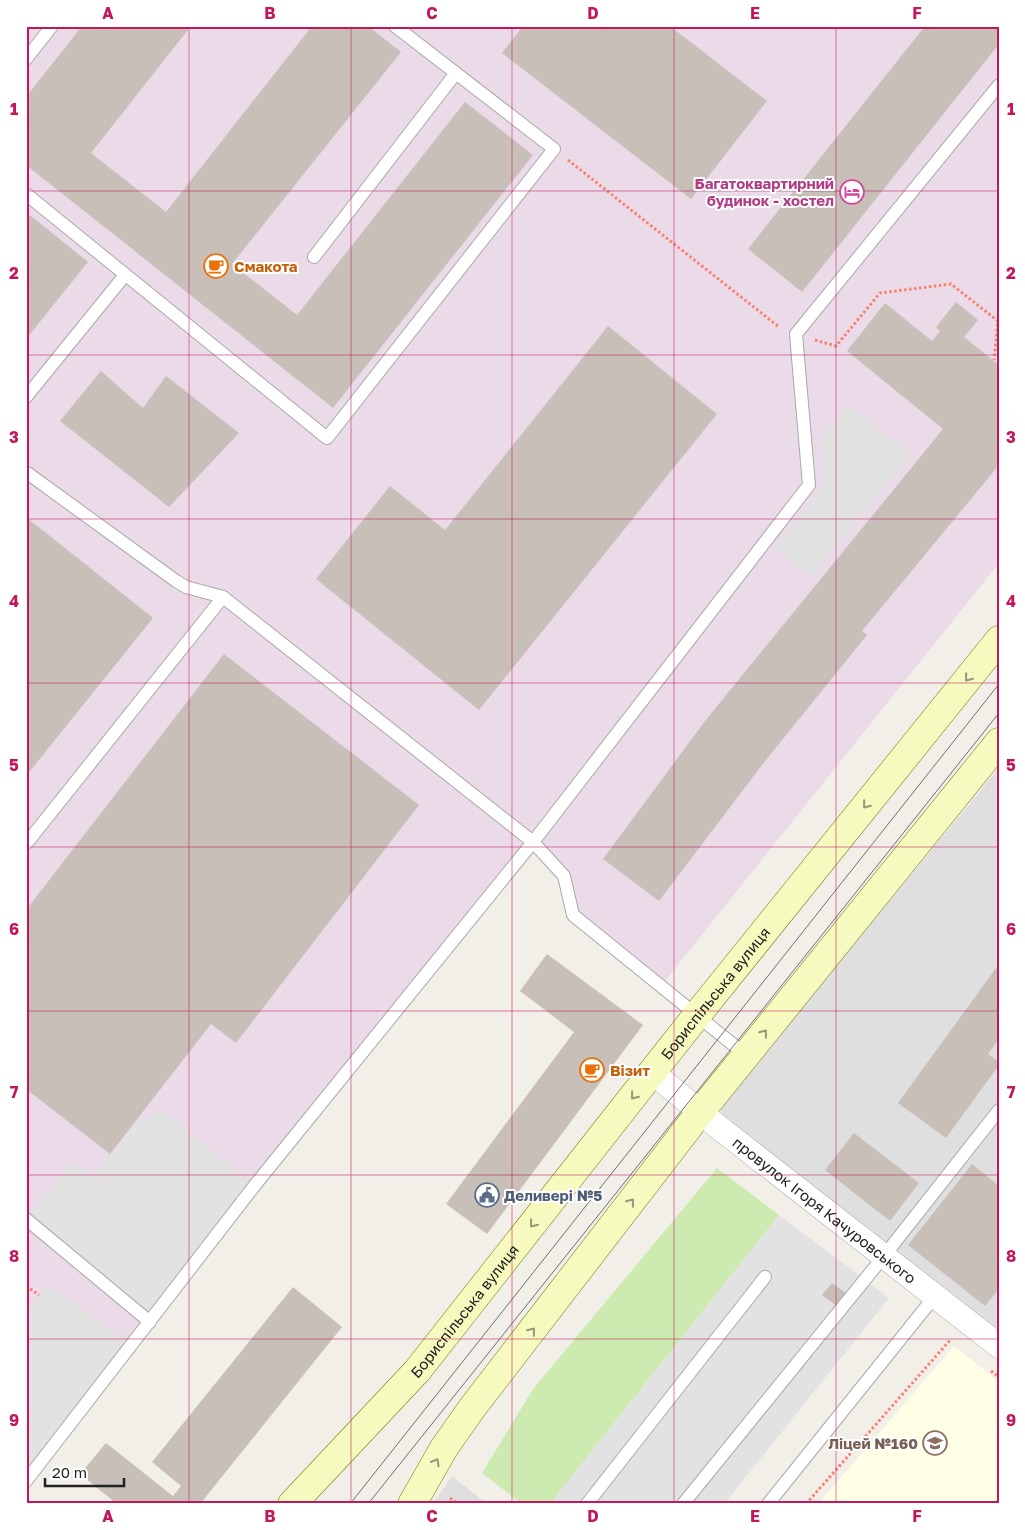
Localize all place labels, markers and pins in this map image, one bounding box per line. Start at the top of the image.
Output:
place label: Багатоквартирний будинок - хостел [695,174,834,209]
hotel icon: Багатоквартирний будинок - хостел [839,179,865,205]
cafe icon: Смакота [203,253,229,279]
place label: Смакота [234,257,298,275]
cafe icon: Візит [579,1057,605,1083]
place label: Візит [610,1061,650,1079]
public building icon: Деливері №5 [474,1182,500,1208]
place label: Деливері №5 [504,1186,602,1204]
school or university icon: Ліцей №160 [922,1430,948,1456]
place label: Ліцей №160 [828,1434,918,1452]

